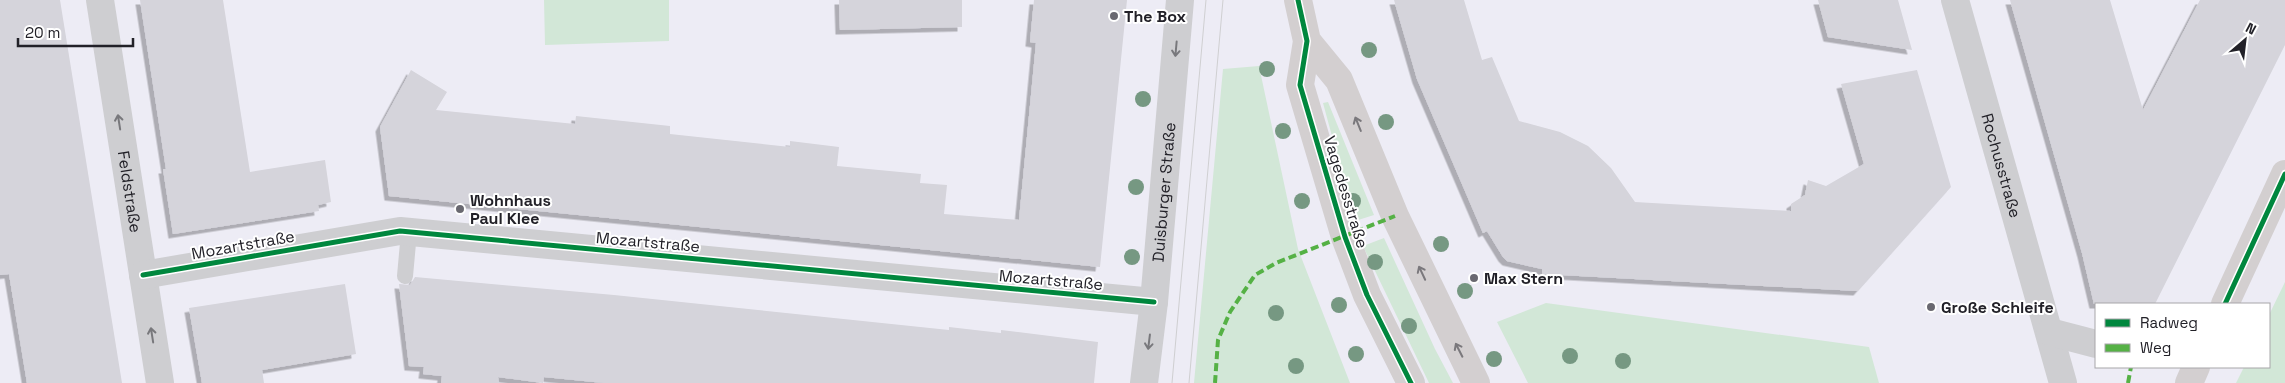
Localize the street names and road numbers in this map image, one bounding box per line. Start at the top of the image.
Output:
street label: Rochusstraße [1977,111,2026,220]
street label: Duisburger Straße [1147,121,1180,263]
street label: Vagedesstraße [1319,133,1373,251]
street label: Feldstraße [113,149,147,234]
street label: Mozartstraße [190,226,296,264]
street label: Mozartstraße [595,227,701,257]
street label: Mozartstraße [998,265,1104,295]

